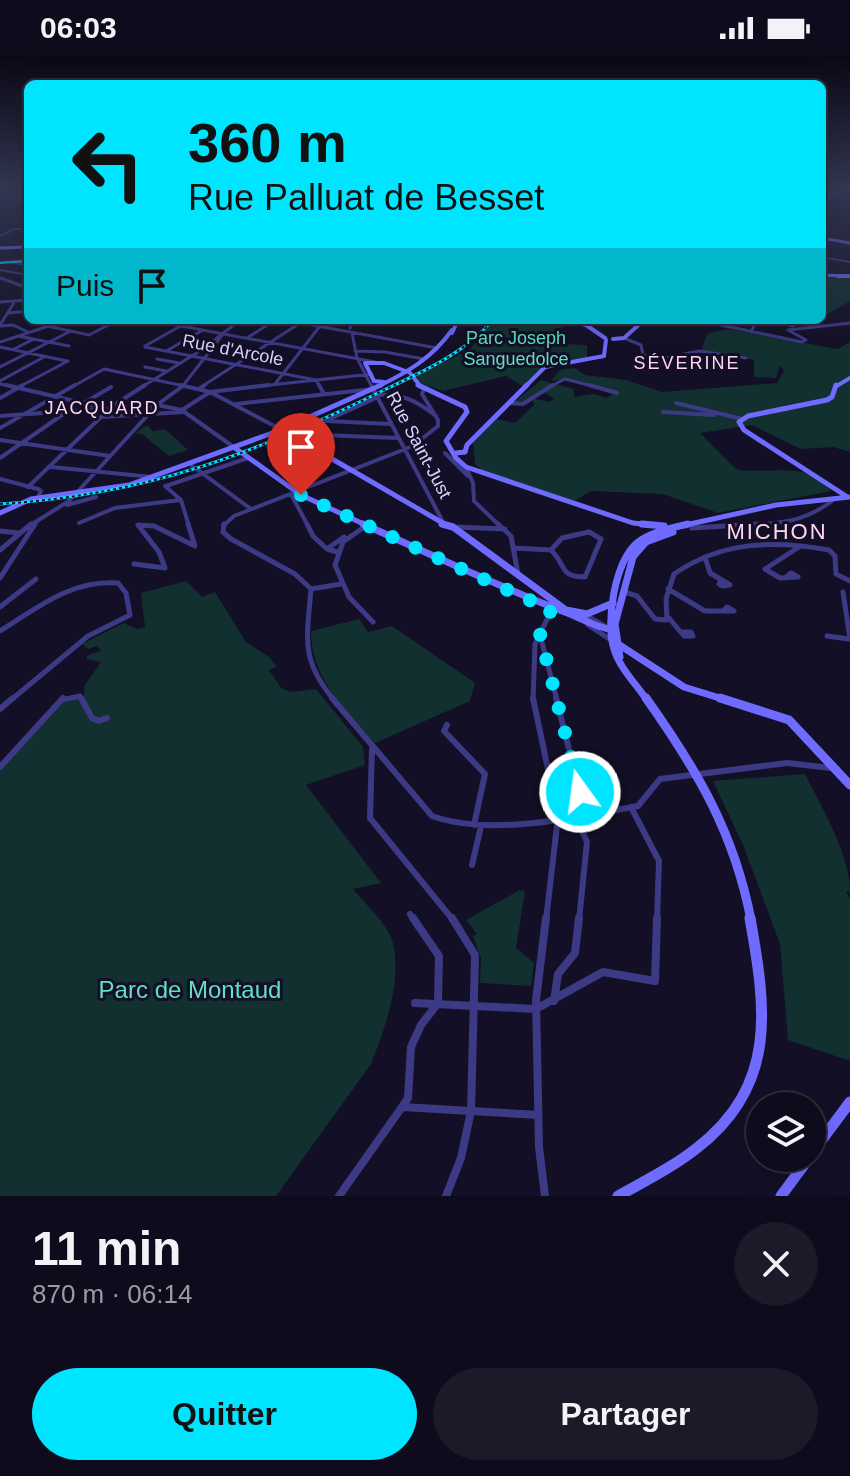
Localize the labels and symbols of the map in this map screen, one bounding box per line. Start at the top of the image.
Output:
park label: Parc Joseph Sanguedolce [463,328,569,369]
street label: Rue d'Arcole [181,330,285,370]
district label: SÉVERINE [633,353,741,373]
street label: Rue Saint-Just [382,388,456,502]
district label: JACQUARD [44,398,160,418]
pin [267,413,335,495]
district label: MICHON [726,519,828,544]
position arrow [538,750,622,834]
park label: Parc de Montaud [99,976,281,1003]

